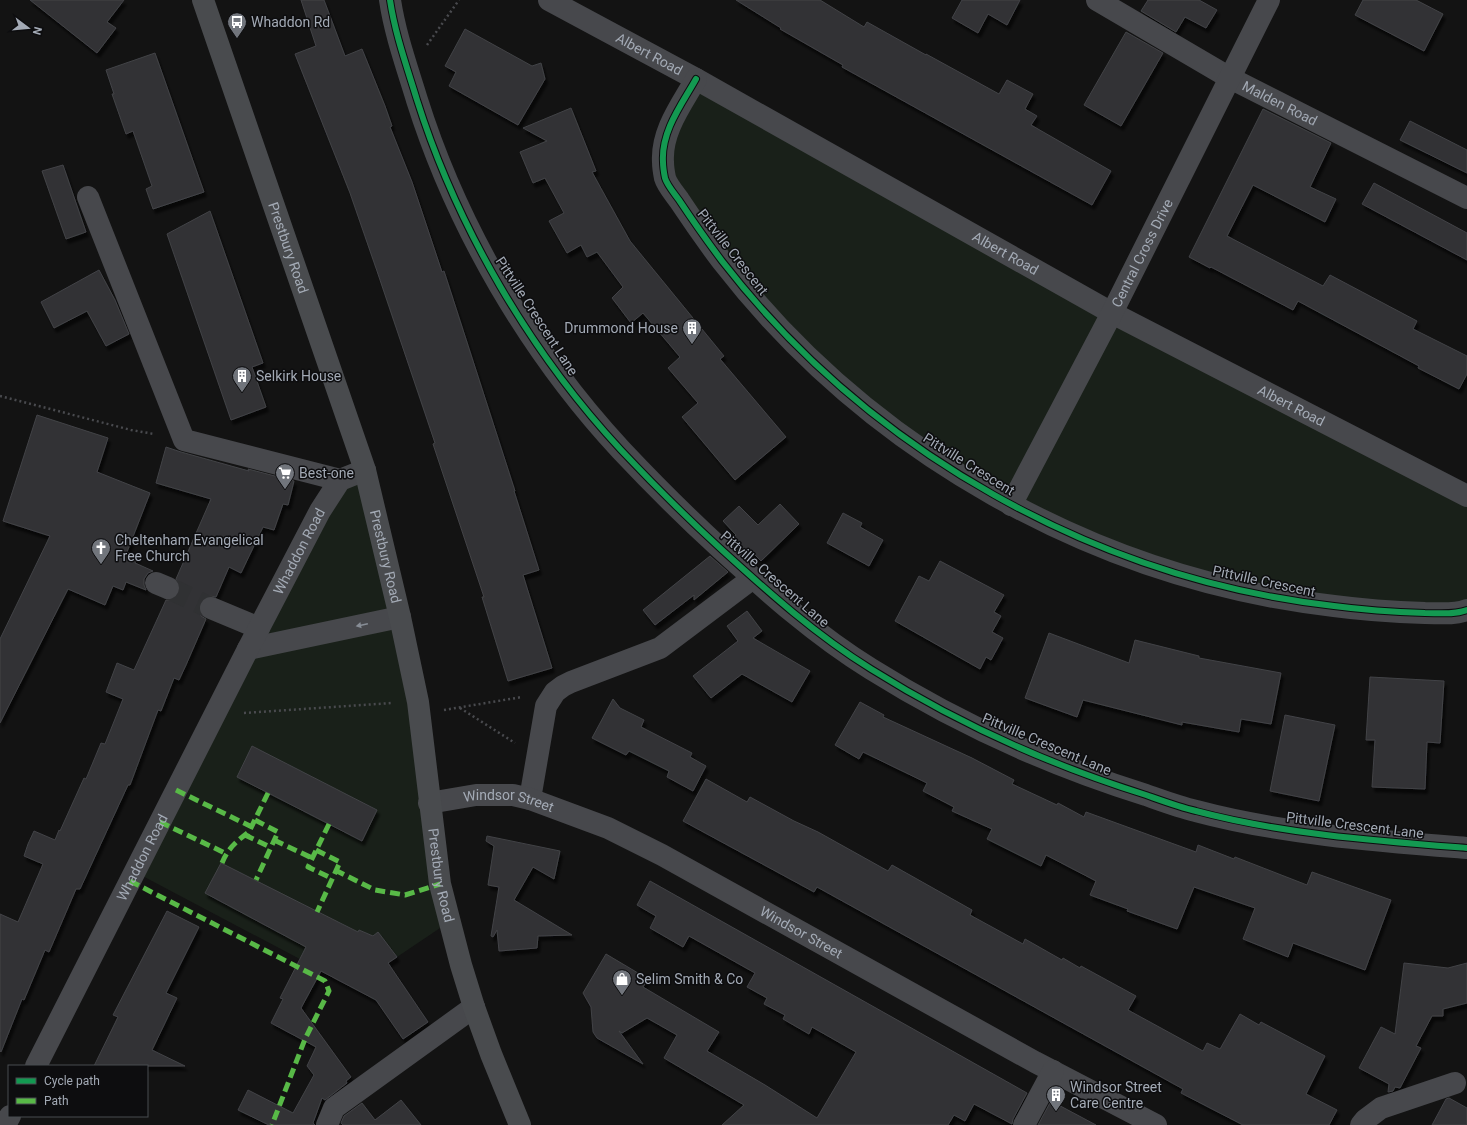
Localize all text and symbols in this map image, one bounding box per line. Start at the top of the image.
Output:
north arrow [8,8,48,48]
bus stop icon: Whaddon Rd [226,11,248,39]
place label: Whaddon Rd [251,14,330,30]
text: N [30,25,44,36]
street label: Albert Road [613,30,685,78]
street label: Malden Road [1240,78,1320,129]
street label: Central Cross Drive [1108,196,1176,310]
street label: Prestbury Road [265,200,311,295]
street label: Pittville Crescent [694,206,772,299]
street label: Albert Road [970,228,1041,278]
street label: Pittville Crescent Lane [493,254,581,378]
building icon: Drummond House [681,317,703,345]
place label: Drummond House [564,320,678,336]
building icon: Selkirk House [231,365,253,393]
place label: Selkirk House [256,368,341,384]
street label: Albert Road [1255,382,1328,429]
street label: Pittville Crescent [920,429,1018,499]
supermarket icon: Best-one [274,462,296,490]
place label: Best-one [299,465,354,481]
street label: Whaddon Road [270,506,328,597]
street label: Prestbury Road [367,508,404,605]
street label: Pittville Crescent Lane [717,528,833,630]
place label: Cheltenham Evangelical Free Church [115,532,264,564]
church icon: Cheltenham Evangelical Free Church [90,537,112,565]
street label: Pittville Crescent [1211,562,1317,600]
one-way arrow [355,622,368,628]
street label: Pittville Crescent Lane [980,710,1114,778]
street label: Windsor Street [462,787,556,815]
street label: Pittville Crescent Lane [1285,809,1425,841]
street label: Whaddon Road [113,811,171,903]
street label: Prestbury Road [425,827,458,924]
street label: Windsor Street [757,903,846,962]
shop icon: Selim Smith & Co [611,968,633,996]
place label: Selim Smith & Co [636,971,743,987]
legend [8,1065,148,1117]
text: Cycle path [44,1074,100,1088]
place label: Windsor Street Care Centre [1070,1079,1162,1111]
building icon: Windsor Street Care Centre [1045,1084,1067,1112]
text: Path [44,1094,69,1108]

